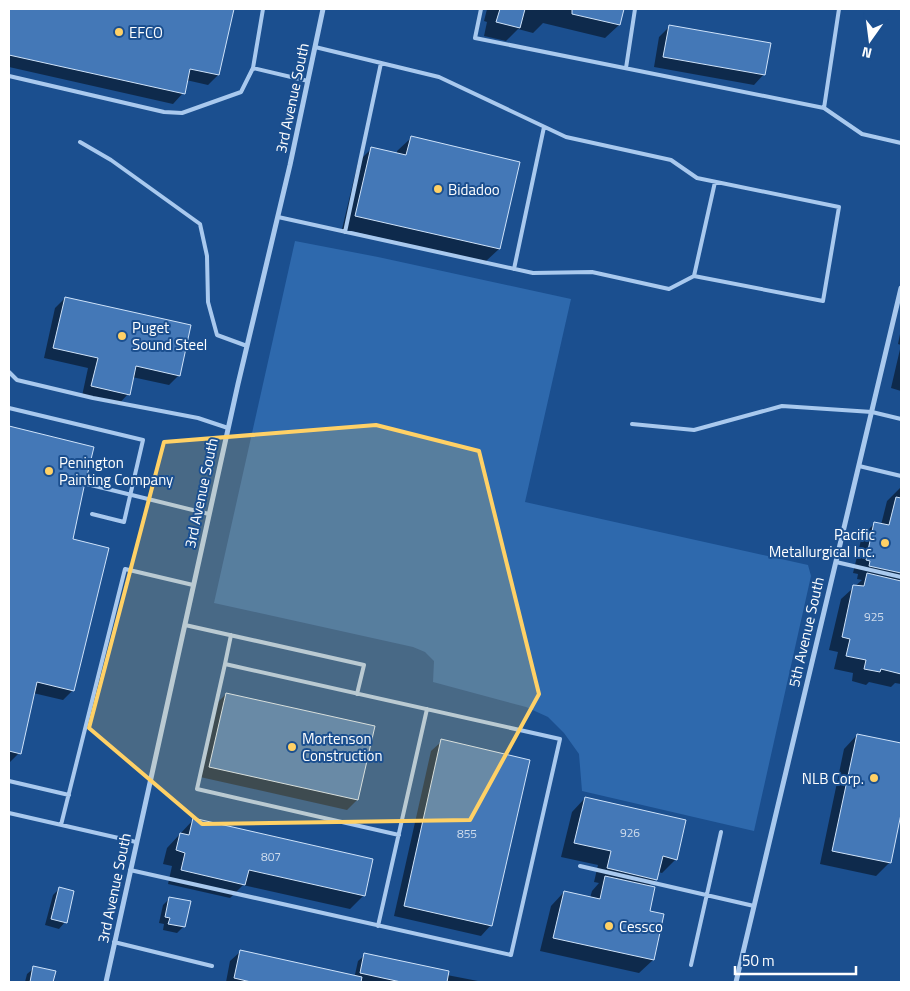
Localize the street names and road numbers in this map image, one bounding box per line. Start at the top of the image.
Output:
street label: 3rd Avenue South [269,41,315,155]
street label: 3rd Avenue South [178,436,224,550]
street label: 5th Avenue South [782,575,830,689]
street label: 3rd Avenue South [91,831,137,945]

